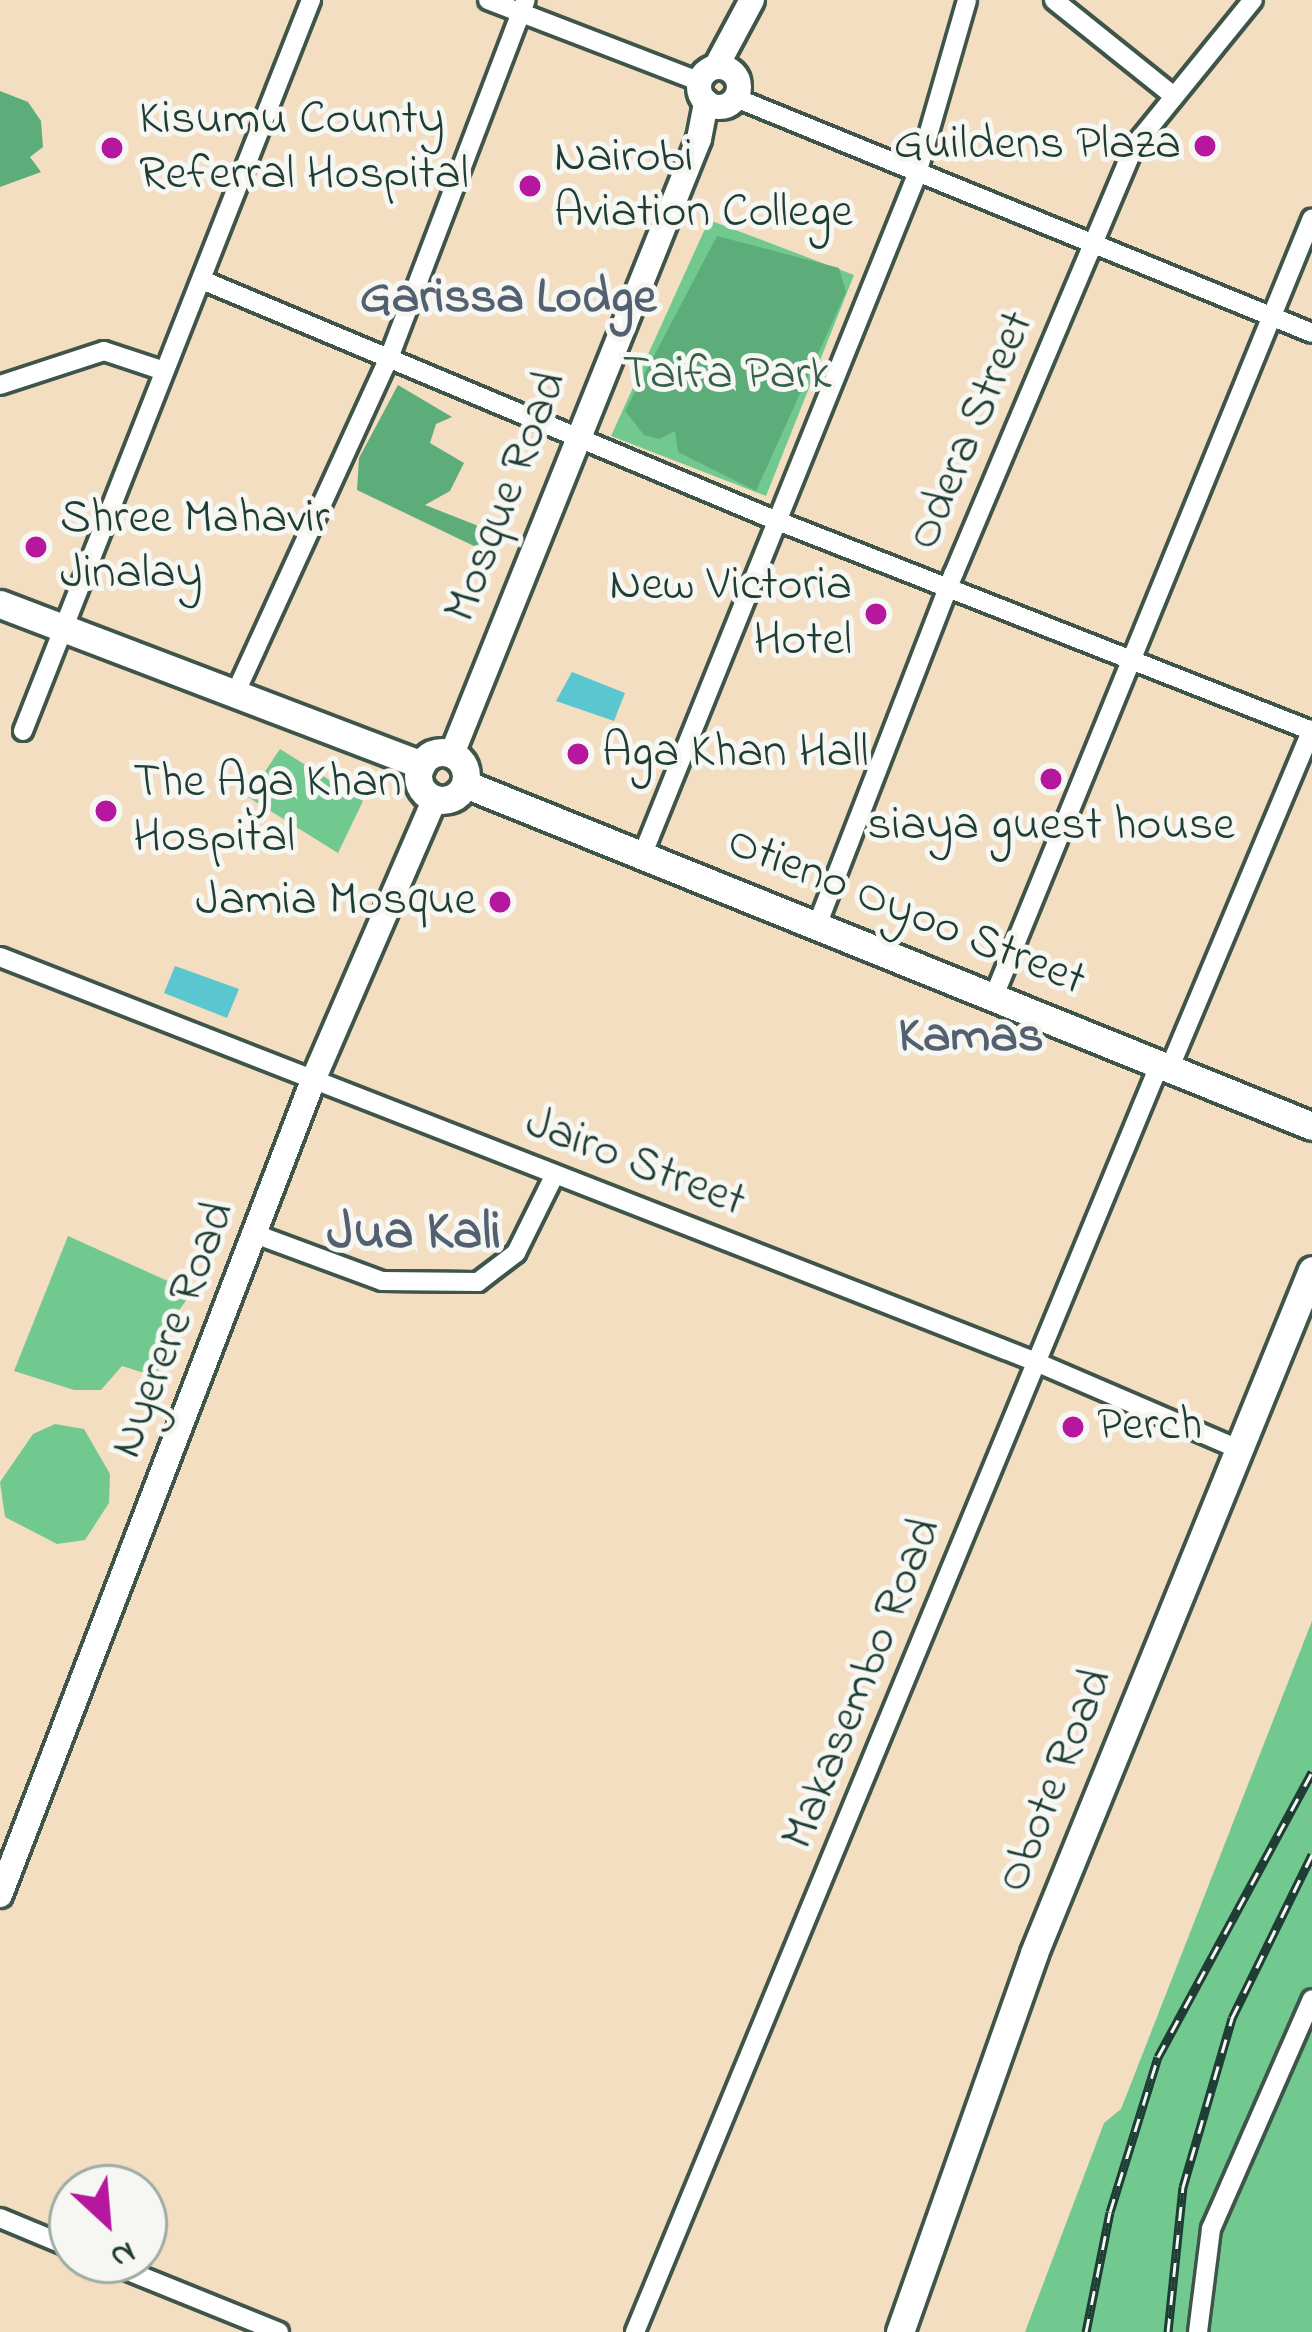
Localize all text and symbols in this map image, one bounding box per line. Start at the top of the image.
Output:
place label: Kisumu County Referral Hospital [139,91,469,204]
place label: Guildens Plaza [893,117,1181,175]
place label: Nairobi Aviation College [554,129,853,242]
marker: Kisumu County Referral Hospital [96,132,128,164]
marker: Guildens Plaza [1192,133,1218,159]
marker: Nairobi Aviation College [517,173,543,199]
district label: Garissa Lodge [360,268,656,330]
street label: Odera Street [896,303,1048,559]
park label: Taifa Park [623,347,831,405]
street label: Mosque Road [433,364,581,630]
place label: Shree Mahavir Jinalay [60,490,329,603]
marker: Shree Mahavir Jinalay [23,534,49,560]
place label: New Victoria Hotel [609,557,852,670]
marker: New Victoria Hotel [863,601,889,627]
place label: Aga Khan Hall [602,725,869,783]
marker: Aga Khan Hall [565,741,591,767]
place label: The Aga Khan Hospital [133,754,402,867]
marker: siaya guest house [1038,766,1064,792]
marker: The Aga Khan Hospital [90,795,122,827]
place label: siaya guest house [867,798,1235,856]
street label: Otieno Oyoo Street [719,814,1093,1010]
place label: Jamia Mosque [196,873,476,931]
marker: Jamia Mosque [487,889,513,915]
district label: Kamas [898,1007,1044,1069]
street label: Jairo Street [517,1095,753,1231]
street label: Nyerere Road [99,1194,249,1466]
district label: Jua Kali [327,1202,501,1266]
place label: Perch [1097,1398,1202,1456]
marker: Perch [1060,1414,1086,1440]
street label: Makasembo Road [770,1510,956,1858]
street label: Obote Road [985,1661,1127,1901]
north arrow [48,2164,168,2284]
text: N [102,2227,143,2280]

